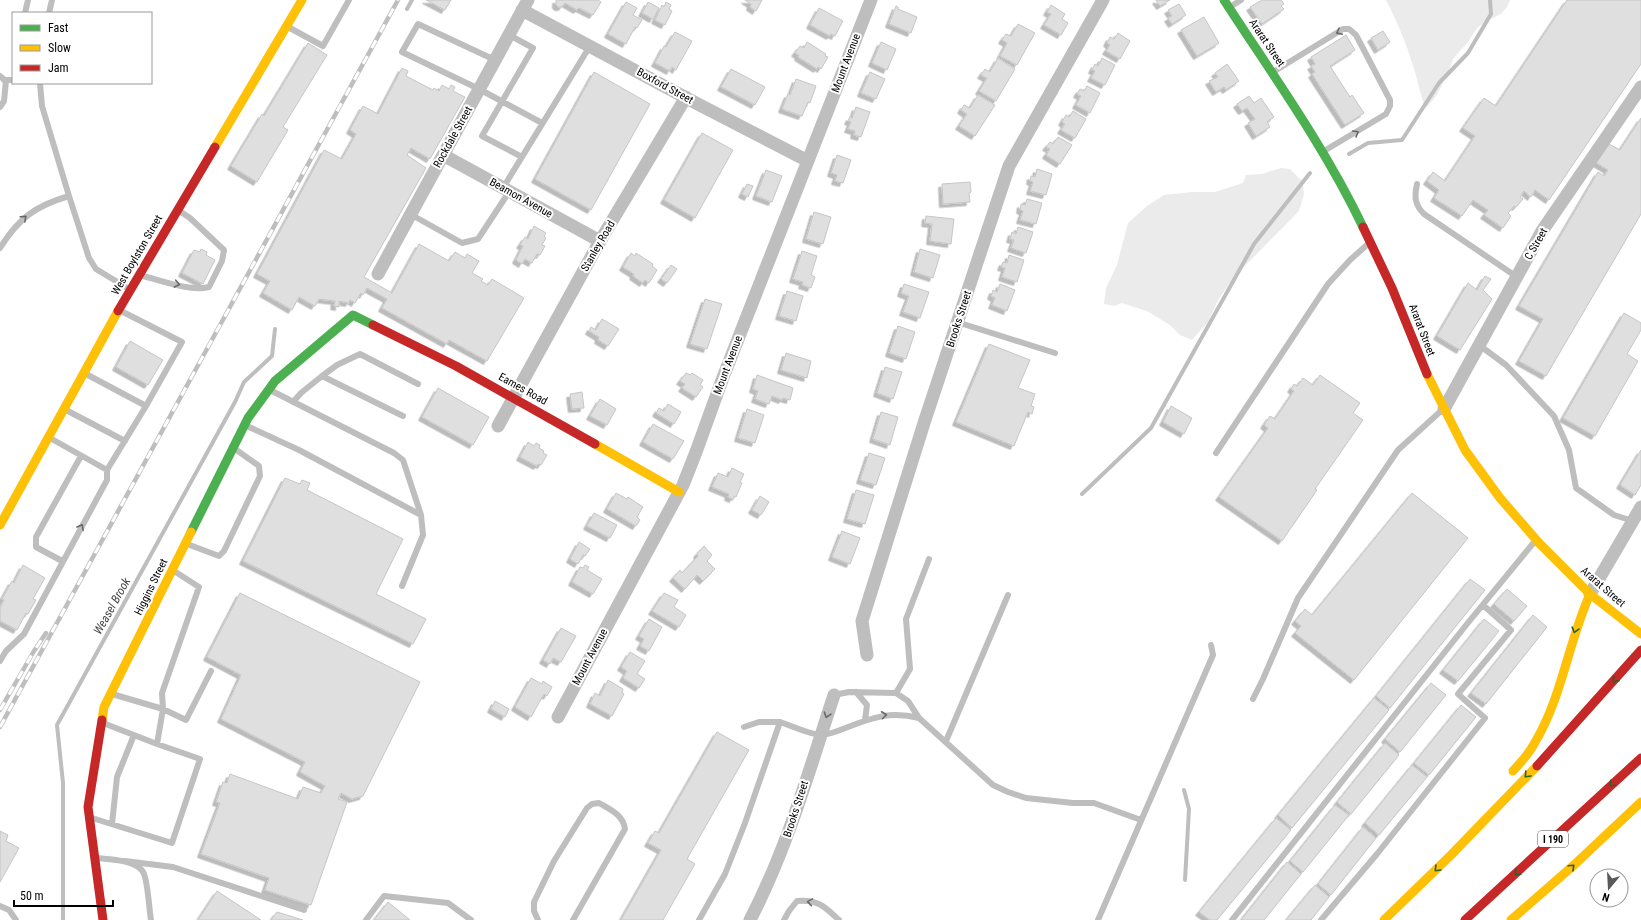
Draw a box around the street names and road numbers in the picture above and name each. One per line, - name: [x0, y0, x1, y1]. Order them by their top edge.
- street label: Ararat Street: [1246, 17, 1288, 69]
- street label: Mount Avenue: [829, 32, 863, 94]
- street label: Boxford Street: [635, 65, 695, 107]
- street label: Rockdale Street: [431, 104, 475, 170]
- street label: Beamon Avenue: [487, 175, 555, 221]
- street label: West Boylston Street: [109, 213, 165, 297]
- street label: Stanley Road: [578, 218, 618, 274]
- street label: C Street: [1522, 226, 1550, 262]
- street label: Brooks Street: [944, 289, 974, 349]
- street label: Ararat Street: [1406, 302, 1438, 358]
- street label: Mount Avenue: [711, 334, 745, 396]
- street label: Eames Road: [496, 370, 550, 408]
- street label: Higgins Street: [132, 557, 170, 617]
- street label: Ararat Street: [1578, 564, 1628, 610]
- street label: Mount Avenue: [570, 627, 610, 687]
- street label: Brooks Street: [781, 779, 811, 839]
- road number: I 190: [1538, 831, 1568, 847]

